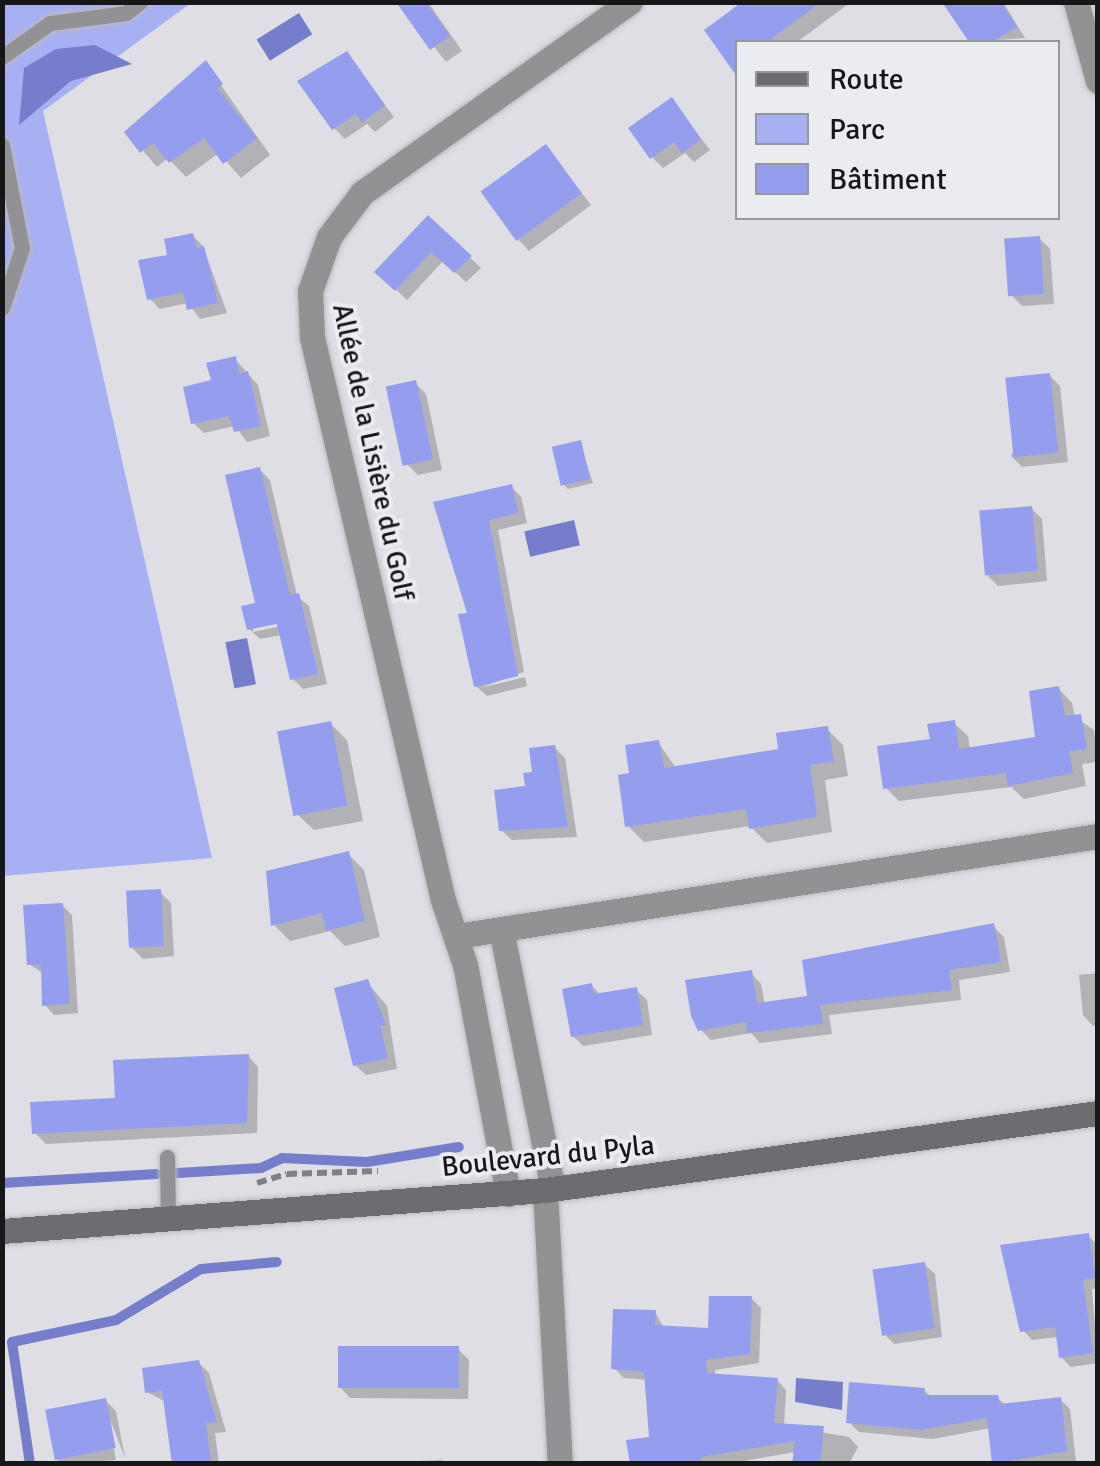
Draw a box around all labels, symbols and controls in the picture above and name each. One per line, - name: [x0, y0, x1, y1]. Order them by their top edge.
- legend: [735, 40, 1060, 220]
- text: Route: [829, 61, 904, 98]
- text: Parc: [829, 111, 885, 148]
- text: Bâtiment: [829, 161, 947, 198]
- street label: Allée de la Lisière du Golf: [325, 301, 421, 603]
- street label: Boulevard du Pyla: [440, 1128, 656, 1184]

